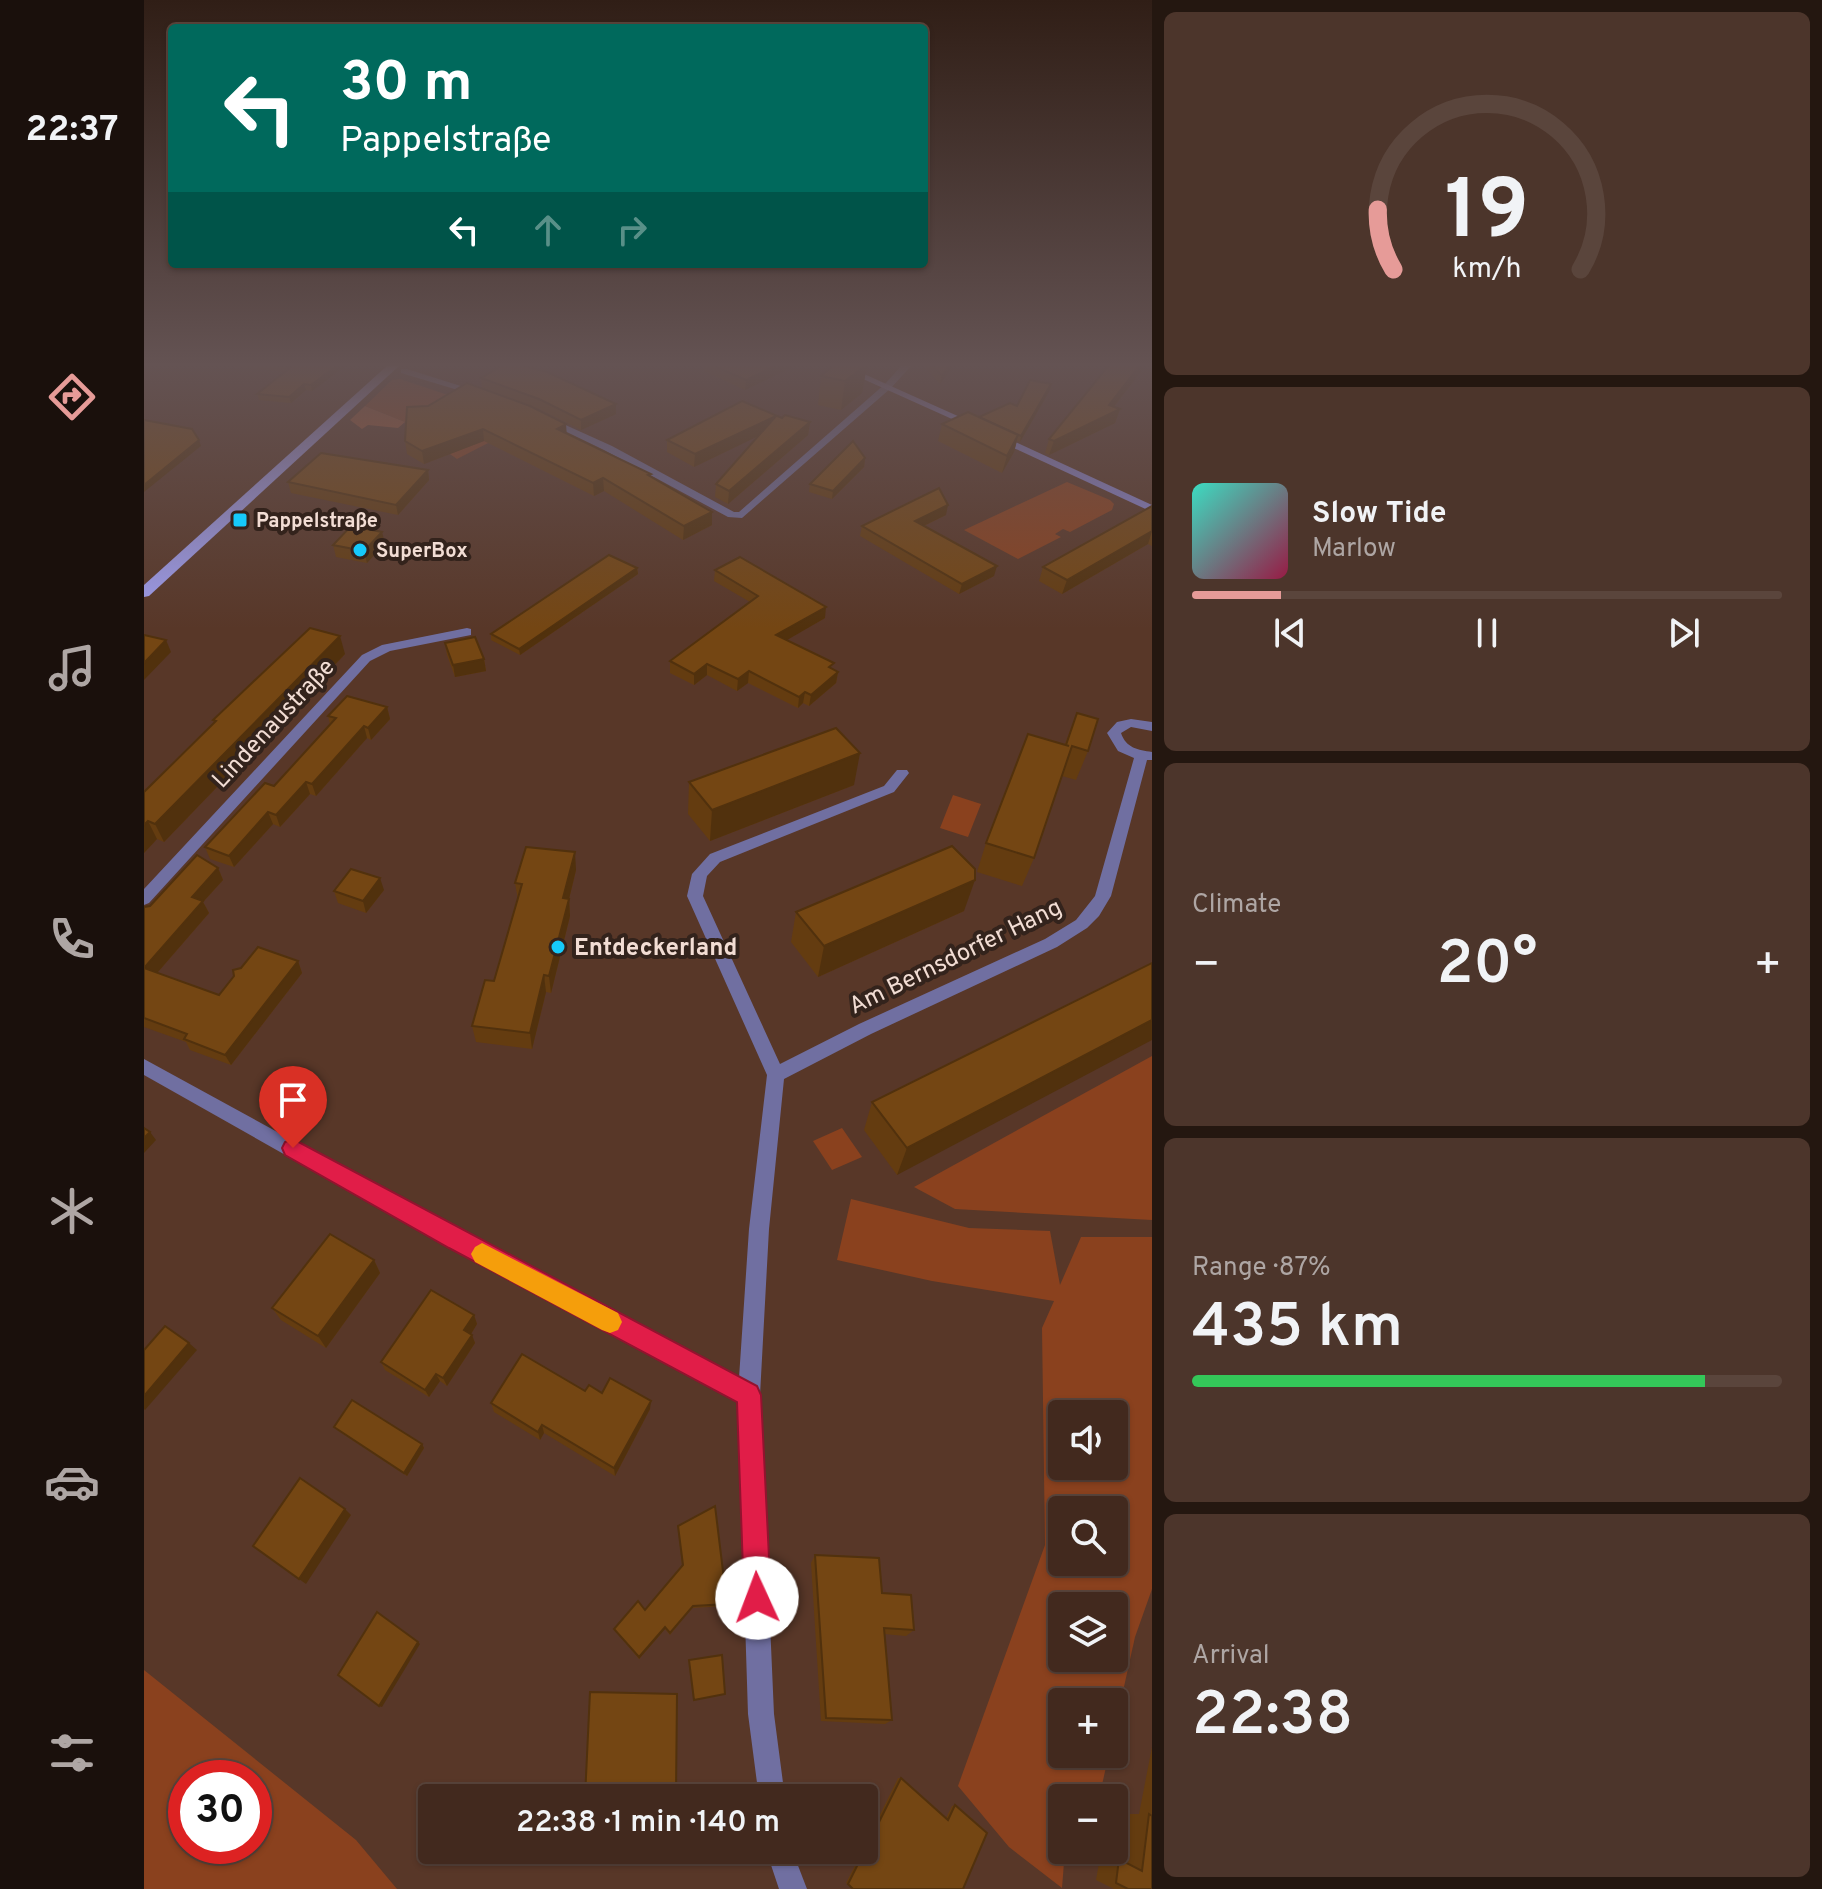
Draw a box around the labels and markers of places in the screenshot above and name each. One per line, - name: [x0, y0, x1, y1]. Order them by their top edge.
- place label: Pappelstraße: [256, 509, 378, 535]
- marker: Pappelstraße: [231, 511, 249, 529]
- place label: SuperBox: [376, 539, 468, 565]
- marker: SuperBox: [351, 541, 369, 559]
- place label: Entdeckerland: [574, 934, 737, 964]
- marker: Entdeckerland: [549, 938, 567, 956]
- pin: [259, 1066, 327, 1148]

